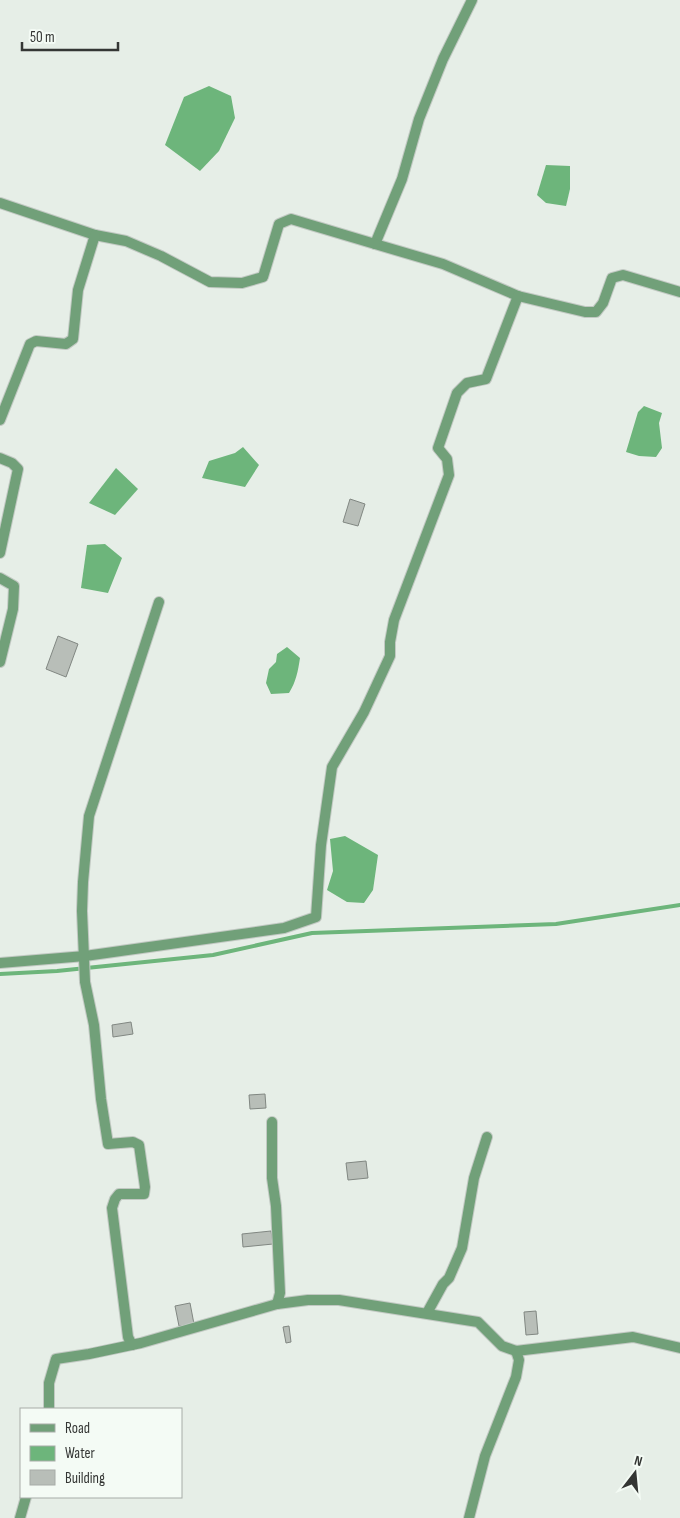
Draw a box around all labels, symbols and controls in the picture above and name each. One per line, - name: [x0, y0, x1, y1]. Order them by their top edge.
- scale bar: [22, 20, 119, 52]
- text: 50 m: [30, 28, 55, 47]
- legend: [20, 1408, 182, 1498]
- text: Road: [65, 1419, 90, 1438]
- text: Water: [65, 1444, 96, 1463]
- north arrow: [610, 1448, 660, 1498]
- text: N: [633, 1452, 644, 1470]
- text: Building: [65, 1469, 105, 1488]

